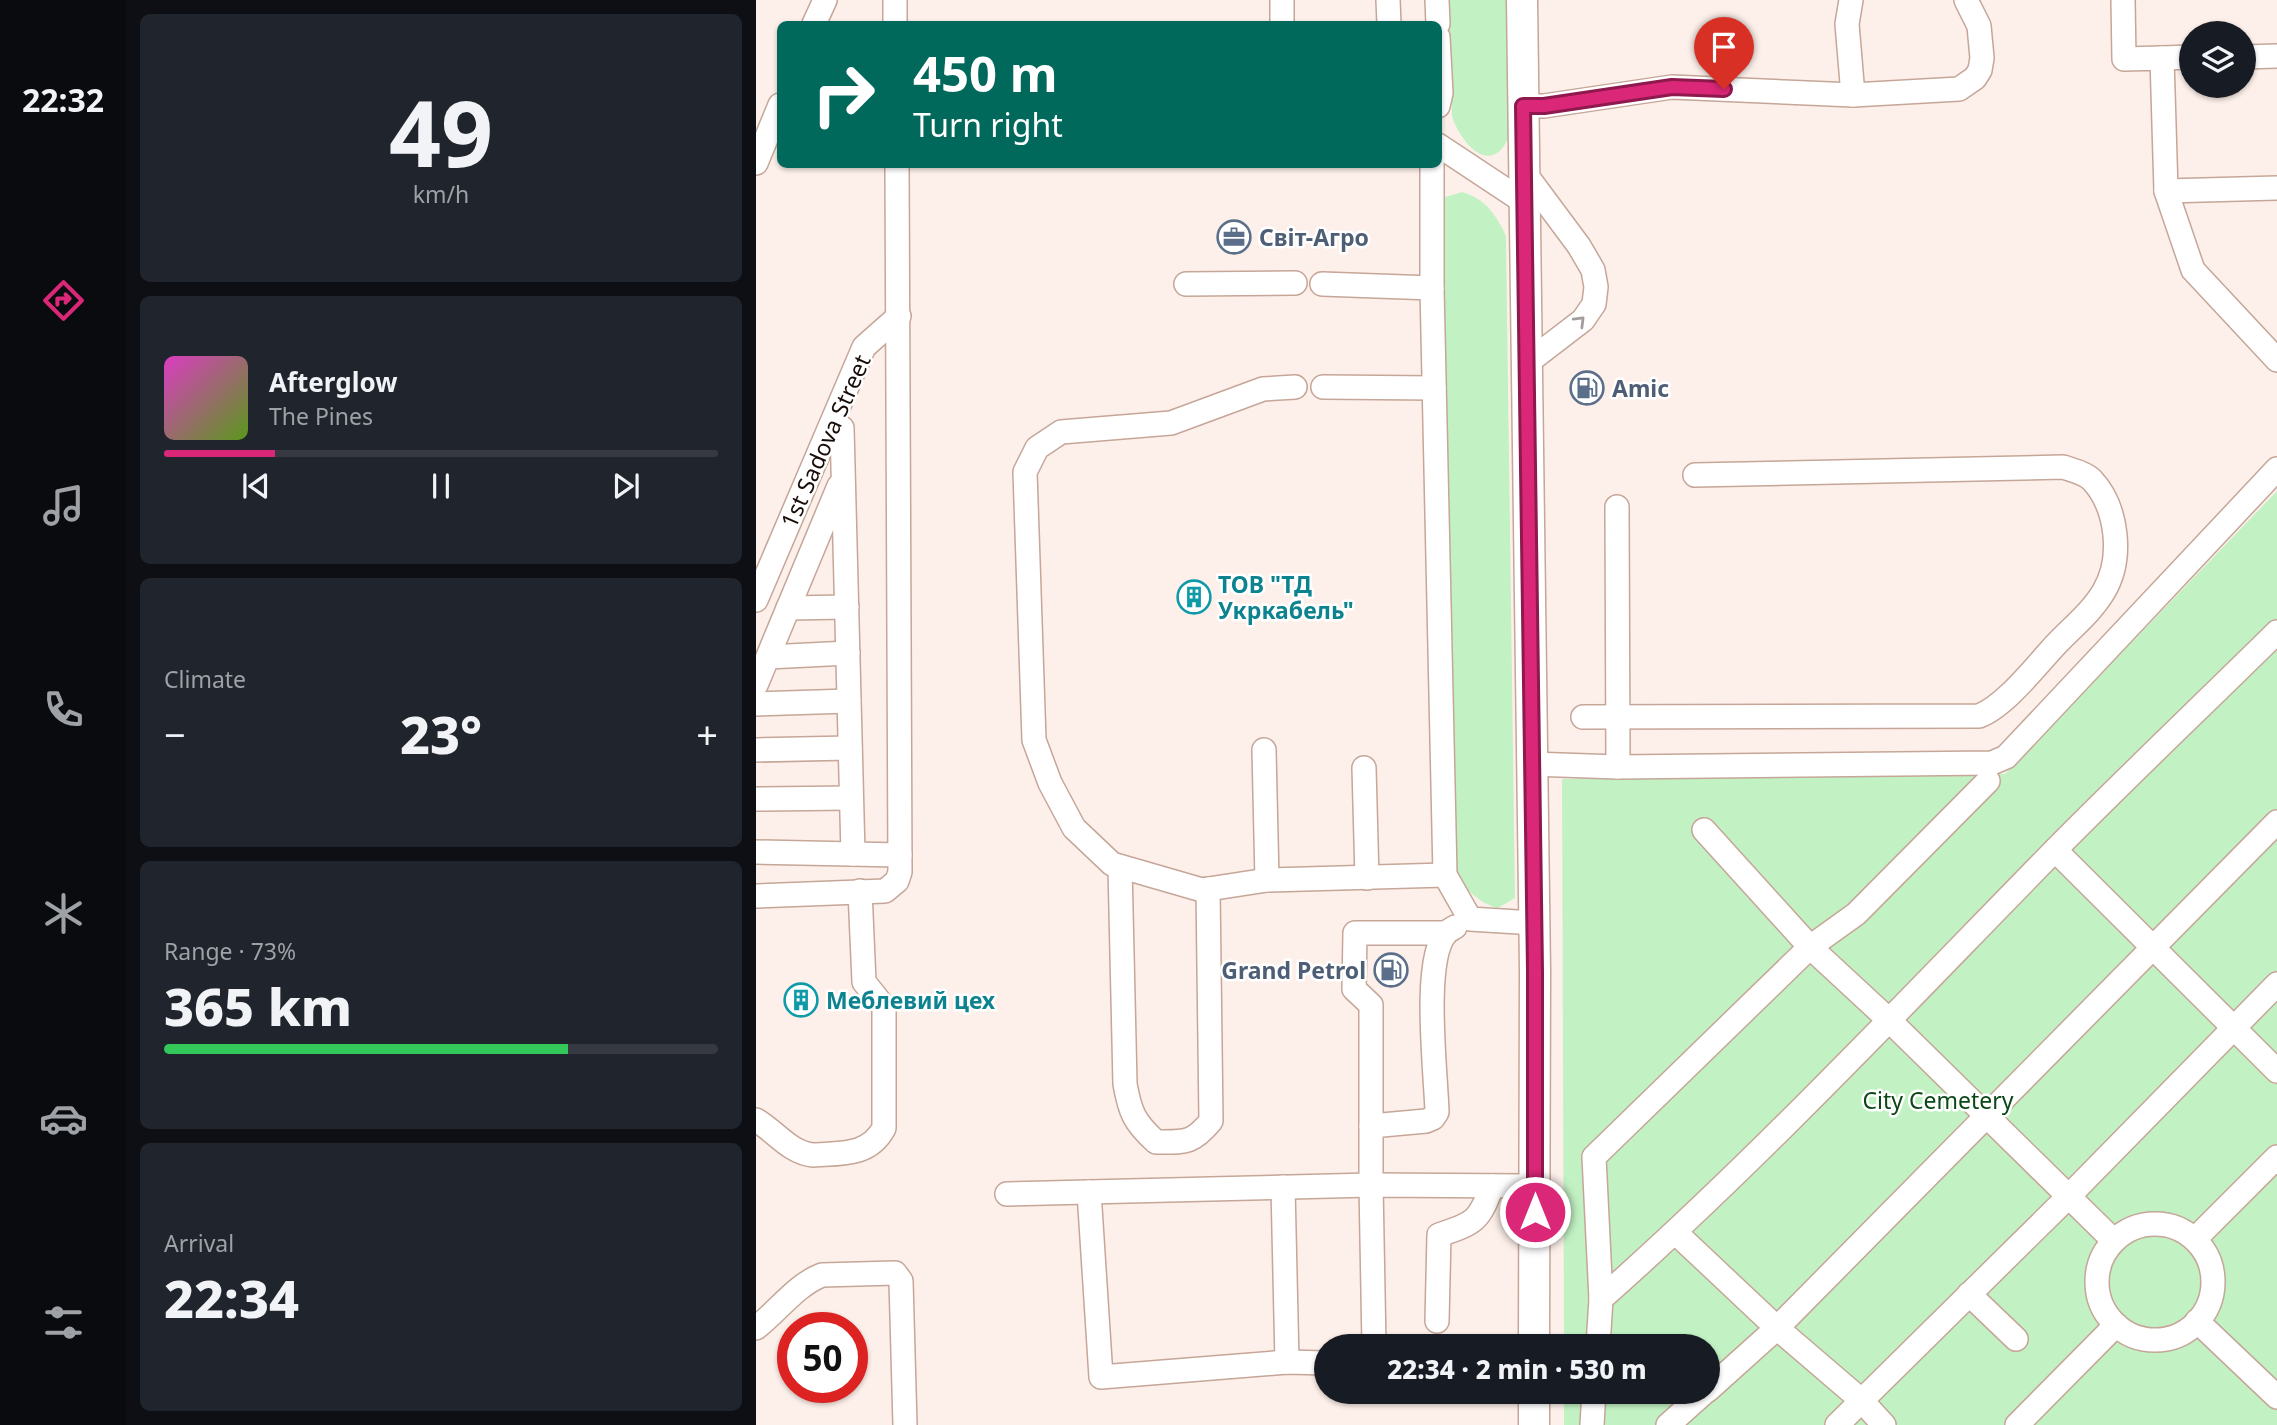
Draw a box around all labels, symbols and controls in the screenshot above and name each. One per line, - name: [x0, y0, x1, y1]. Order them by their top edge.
- pin: [1694, 17, 1754, 89]
- map controls: [2179, 21, 2256, 98]
- button: layers: [2179, 21, 2256, 98]
- icon: arrive: [1705, 28, 1743, 66]
- text: 450 m: [913, 40, 1058, 106]
- icon: right: [798, 49, 889, 140]
- text: 49: [389, 70, 493, 194]
- text: 22:32: [22, 78, 104, 121]
- text: Turn right: [913, 103, 1063, 146]
- text: km/h: [413, 178, 469, 210]
- office icon: Світ-Агро: [1215, 218, 1253, 256]
- place label: Світ-Агро: [1259, 221, 1369, 253]
- icon: directions: [39, 276, 88, 325]
- one-way arrow: [1572, 316, 1585, 329]
- street label: 1st Sadova Street: [772, 349, 878, 533]
- text: Afterglow: [269, 364, 397, 400]
- fuel station icon: Amic: [1568, 369, 1606, 407]
- place label: Amic: [1612, 372, 1669, 404]
- text: The Pines: [269, 400, 373, 432]
- icon: previous: [237, 467, 275, 505]
- icon: pause: [422, 467, 460, 505]
- icon: next: [607, 467, 645, 505]
- icon: music: [39, 481, 88, 530]
- place label: ТОВ "ТД Укркабель": [1218, 568, 1354, 626]
- building icon: ТОВ "ТД Укркабель": [1175, 578, 1213, 616]
- text: Climate: [164, 663, 246, 695]
- icon: phone: [39, 685, 88, 734]
- text: 23°: [400, 698, 482, 769]
- text: −: [164, 708, 186, 760]
- text: +: [696, 708, 718, 760]
- icon: climate: [39, 889, 88, 938]
- text: Range · 73%: [164, 935, 296, 967]
- fuel station icon: Grand Petrol: [1372, 951, 1410, 989]
- place label: Grand Petrol: [1221, 954, 1366, 986]
- text: 365 km: [164, 970, 352, 1041]
- building icon: Меблевий цех: [782, 981, 820, 1019]
- place label: Меблевий цех: [826, 984, 996, 1016]
- park label: City Cemetery: [1863, 1084, 2014, 1116]
- icon: car: [39, 1094, 88, 1143]
- position arrow: [1498, 1175, 1572, 1249]
- text: Arrival: [164, 1227, 234, 1259]
- text: 22:34: [164, 1262, 299, 1333]
- icon: filters: [39, 1298, 88, 1347]
- speed limit sign: 50: [777, 1312, 868, 1403]
- text: 22:34 · 2 min · 530 m: [1387, 1351, 1647, 1387]

